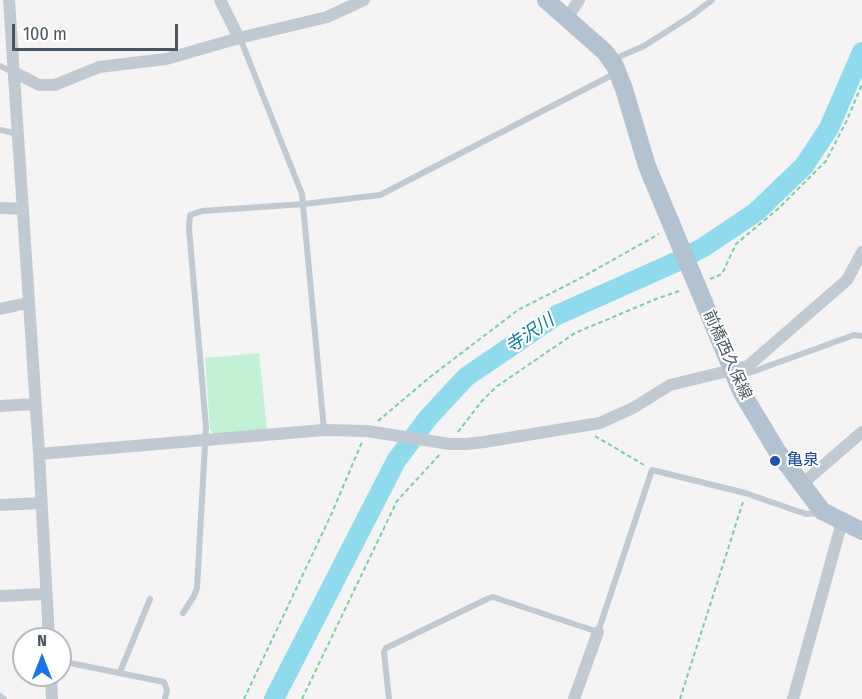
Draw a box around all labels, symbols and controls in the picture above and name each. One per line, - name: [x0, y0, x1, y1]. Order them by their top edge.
- scale bar: [15, 12, 182, 50]
- text: 100 m: [23, 23, 67, 45]
- street label: 前橋西久保線: [699, 307, 755, 403]
- water label: 寺沢川: [502, 310, 558, 358]
- place label: 亀泉: [787, 451, 819, 471]
- marker: 亀泉: [768, 454, 782, 468]
- north arrow: [12, 627, 72, 687]
- text: N: [37, 631, 47, 650]

